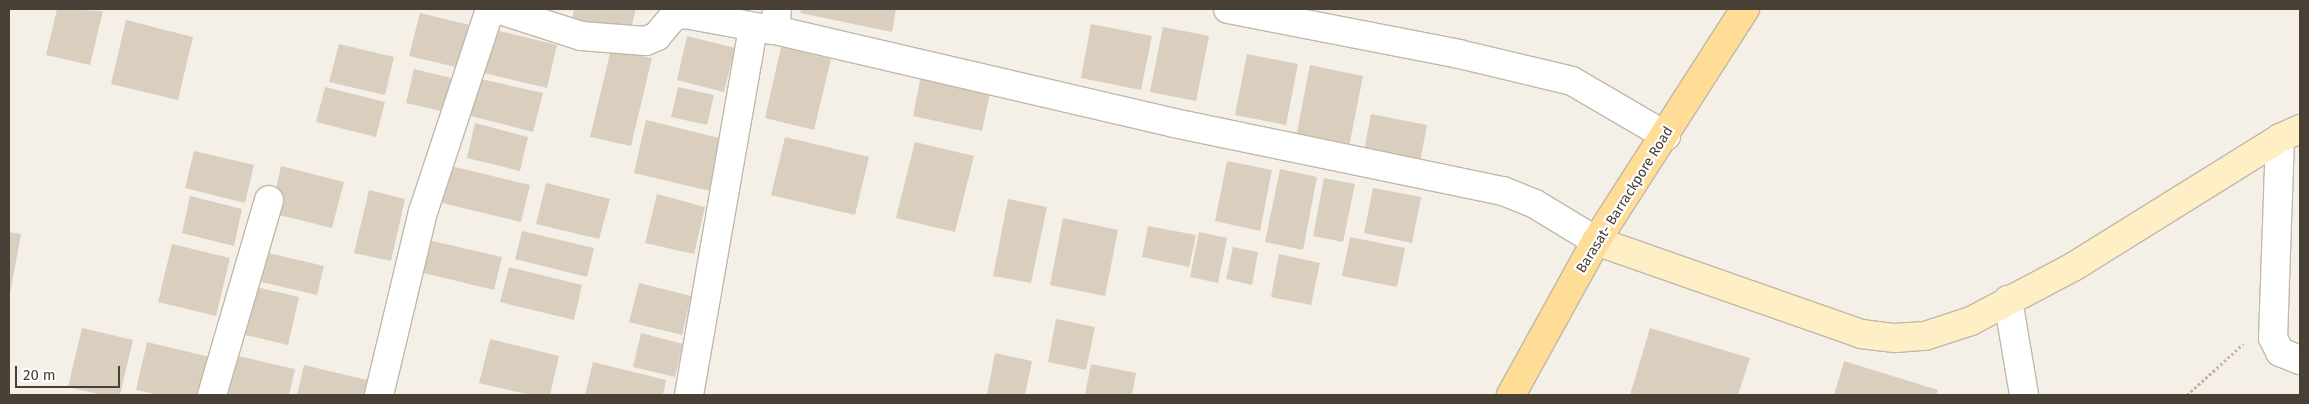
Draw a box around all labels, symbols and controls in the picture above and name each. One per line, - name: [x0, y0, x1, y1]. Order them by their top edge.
- street label: Barasat- Barrackpore Road: [1573, 124, 1677, 276]
- scale bar: [18, 356, 122, 388]
- text: 20 m: [23, 366, 56, 384]

